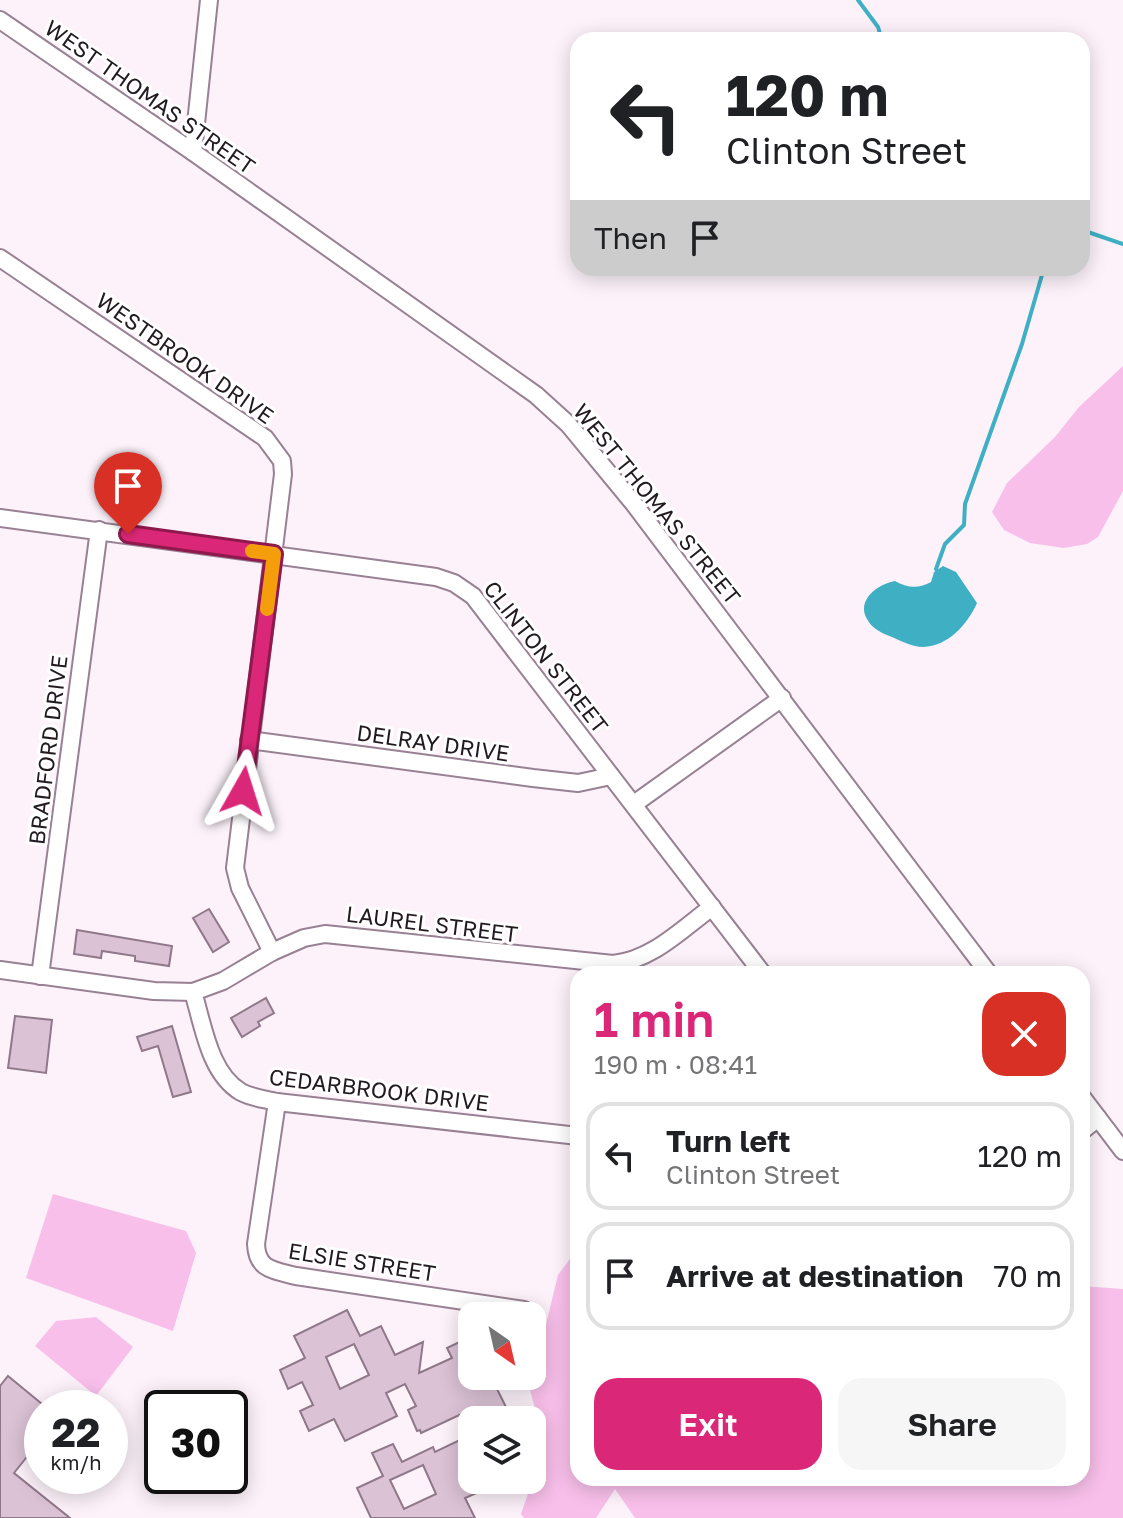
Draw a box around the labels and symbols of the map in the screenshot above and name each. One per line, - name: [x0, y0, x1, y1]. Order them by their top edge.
- street label: WEST THOMAS STREET: [40, 14, 261, 180]
- street label: WESTBROOK DRIVE: [91, 286, 279, 429]
- street label: WEST THOMAS STREET: [568, 398, 747, 610]
- pin: [94, 452, 162, 534]
- street label: CLINTON STREET: [478, 575, 615, 739]
- street label: BRADFORD DRIVE: [23, 654, 73, 846]
- street label: DELRAY DRIVE: [355, 718, 511, 767]
- position arrow: [201, 749, 285, 833]
- street label: LAUREL STREET: [345, 900, 520, 947]
- street label: CEDARBROOK DRIVE: [268, 1063, 491, 1116]
- street label: ELSIE STREET: [287, 1237, 438, 1287]
- north arrow: [458, 1302, 546, 1390]
- speed limit sign: 30: [144, 1390, 248, 1494]

